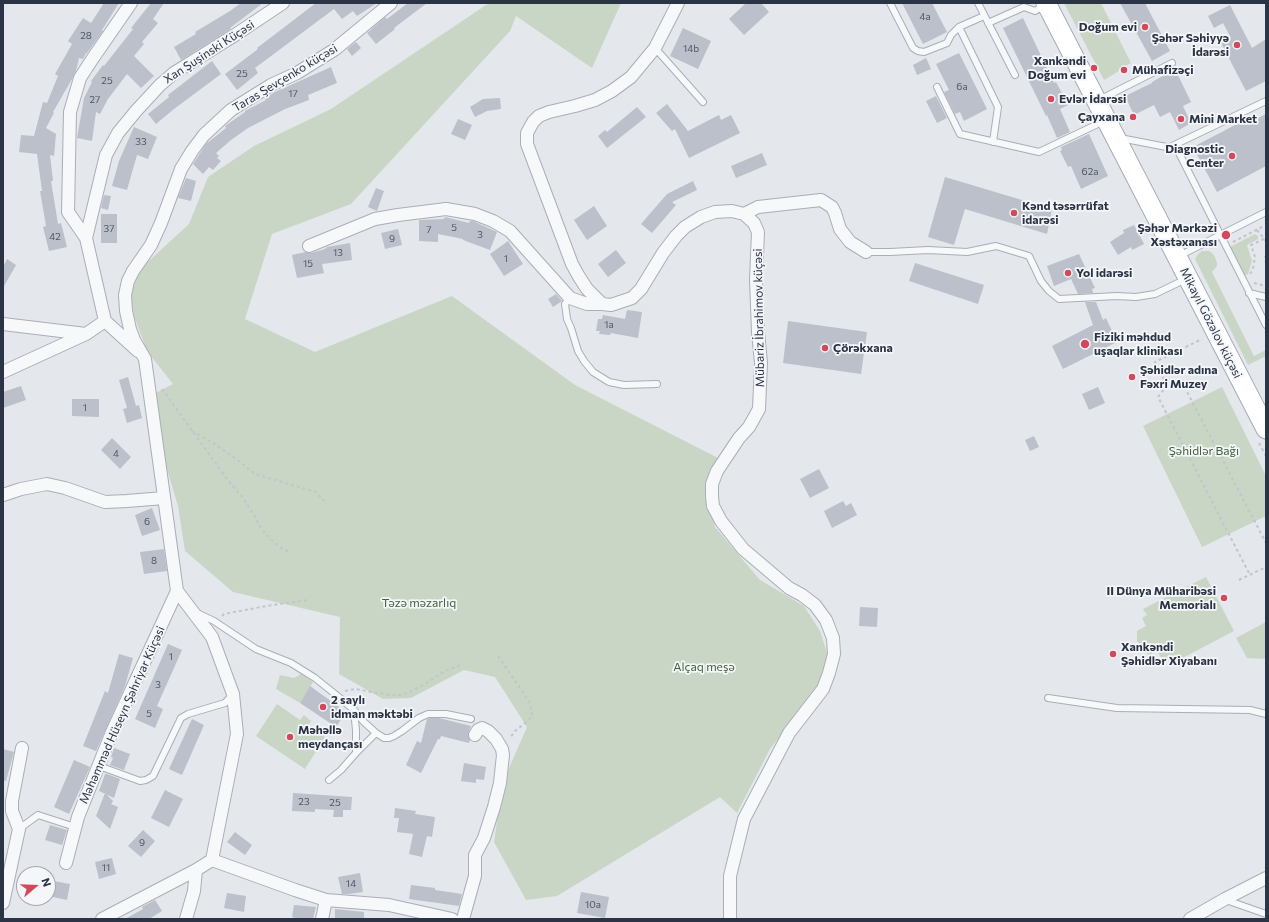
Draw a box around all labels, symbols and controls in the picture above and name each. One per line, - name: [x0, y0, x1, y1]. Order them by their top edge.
- house number: 4a: [919, 11, 931, 23]
- street label: Xan Şuşinski Küçəsi: [161, 17, 257, 87]
- place label: Doğum evi: [1079, 20, 1137, 34]
- marker: Doğum evi: [1140, 22, 1150, 32]
- house number: 28: [80, 30, 92, 42]
- place label: Şəhər Səhiyyə İdarəsi: [1152, 31, 1229, 59]
- marker: Şəhər Səhiyyə İdarəsi: [1232, 40, 1242, 50]
- street label: Taras Şevçenko küçəsi: [230, 41, 340, 115]
- house number: 14b: [683, 43, 699, 55]
- place label: Xankəndi Doğum evi: [1028, 54, 1086, 82]
- marker: Xankəndi Doğum evi: [1089, 63, 1099, 73]
- place label: Mühafizəçi: [1132, 63, 1194, 77]
- marker: Mühafizəçi: [1119, 65, 1129, 75]
- house number: 25: [236, 68, 248, 80]
- house number: 25: [101, 75, 113, 87]
- house number: 6a: [956, 81, 968, 93]
- house number: 17: [288, 88, 298, 100]
- place label: Evlər İdarəsi: [1059, 92, 1126, 106]
- house number: 27: [90, 94, 100, 106]
- marker: Evlər İdarəsi: [1046, 94, 1056, 104]
- place label: Çayxana: [1078, 110, 1125, 124]
- marker: Çayxana: [1128, 112, 1138, 122]
- place label: Mini Market: [1189, 112, 1257, 126]
- marker: Mini Market: [1176, 114, 1186, 124]
- house number: 33: [135, 136, 147, 148]
- place label: Diagnostic Center: [1165, 142, 1224, 170]
- marker: Diagnostic Center: [1227, 151, 1237, 161]
- house number: 62a: [1082, 166, 1098, 178]
- place label: Kənd təsərrüfat idarəsi: [1022, 199, 1109, 227]
- marker: Kənd təsərrüfat idarəsi: [1009, 208, 1019, 218]
- place label: Şəhər Mərkəzi Xəstəxanası: [1138, 221, 1217, 249]
- house number: 5: [451, 222, 457, 234]
- house number: 37: [104, 223, 114, 235]
- house number: 7: [426, 224, 432, 236]
- house number: 3: [477, 229, 483, 241]
- marker: Şəhər Mərkəzi Xəstəxanası: [1220, 229, 1232, 241]
- house number: 42: [49, 231, 61, 243]
- house number: 9: [389, 233, 395, 245]
- house number: 13: [333, 247, 343, 259]
- street label: Mübariz İbrahimov küçəsi: [751, 248, 767, 388]
- house number: 1: [504, 253, 508, 265]
- house number: 15: [303, 258, 313, 270]
- street label: Mikayıl Gözəlov küçəsi: [1177, 265, 1245, 381]
- place label: Yol idarəsi: [1076, 266, 1132, 280]
- marker: Yol idarəsi: [1063, 268, 1073, 278]
- house number: 1а: [604, 319, 614, 331]
- place label: Fiziki məhdud uşaqlar klinikası: [1094, 330, 1183, 358]
- marker: Fiziki məhdud uşaqlar klinikası: [1079, 338, 1091, 350]
- place label: Çörəkxana: [833, 341, 893, 355]
- marker: Çörəkxana: [820, 343, 830, 353]
- place label: Şəhidlər adına Fəxri Muzey: [1140, 363, 1218, 391]
- marker: Şəhidlər adına Fəxri Muzey: [1127, 372, 1137, 382]
- house number: 1: [83, 402, 87, 414]
- park label: Şəhidlər Bağı: [1169, 444, 1239, 458]
- house number: 4: [113, 448, 119, 460]
- house number: 6: [144, 516, 150, 528]
- house number: 8: [151, 555, 157, 567]
- place label: II Dünya Müharibəsi Memorialı: [1107, 584, 1216, 612]
- marker: II Dünya Müharibəsi Memorialı: [1219, 593, 1229, 603]
- park label: Təzə məzarlıq: [382, 596, 456, 610]
- street label: Məhəmməd Hüseyn Şəhriyar Küçəsi: [76, 624, 168, 806]
- place label: Xankəndi Şəhidlər Xiyabanı: [1121, 640, 1217, 668]
- marker: Xankəndi Şəhidlər Xiyabanı: [1108, 649, 1118, 659]
- house number: 1: [169, 651, 173, 663]
- park label: Alçaq meşə: [673, 660, 735, 674]
- house number: 3: [155, 679, 161, 691]
- place label: 2 saylı idman məktəbi: [331, 693, 413, 721]
- marker: 2 saylı idman məktəbi: [318, 702, 328, 712]
- house number: 5: [146, 708, 152, 720]
- place label: Məhəllə meydançası: [298, 723, 362, 751]
- marker: Məhəllə meydançası: [285, 732, 295, 742]
- house number: 23: [298, 796, 310, 808]
- house number: 25: [329, 797, 341, 809]
- house number: 9: [139, 837, 145, 849]
- house number: 11: [102, 862, 110, 874]
- north arrow: [16, 866, 56, 906]
- text: N: [39, 876, 54, 888]
- house number: 14: [346, 878, 356, 890]
- house number: 10а: [585, 899, 601, 911]

